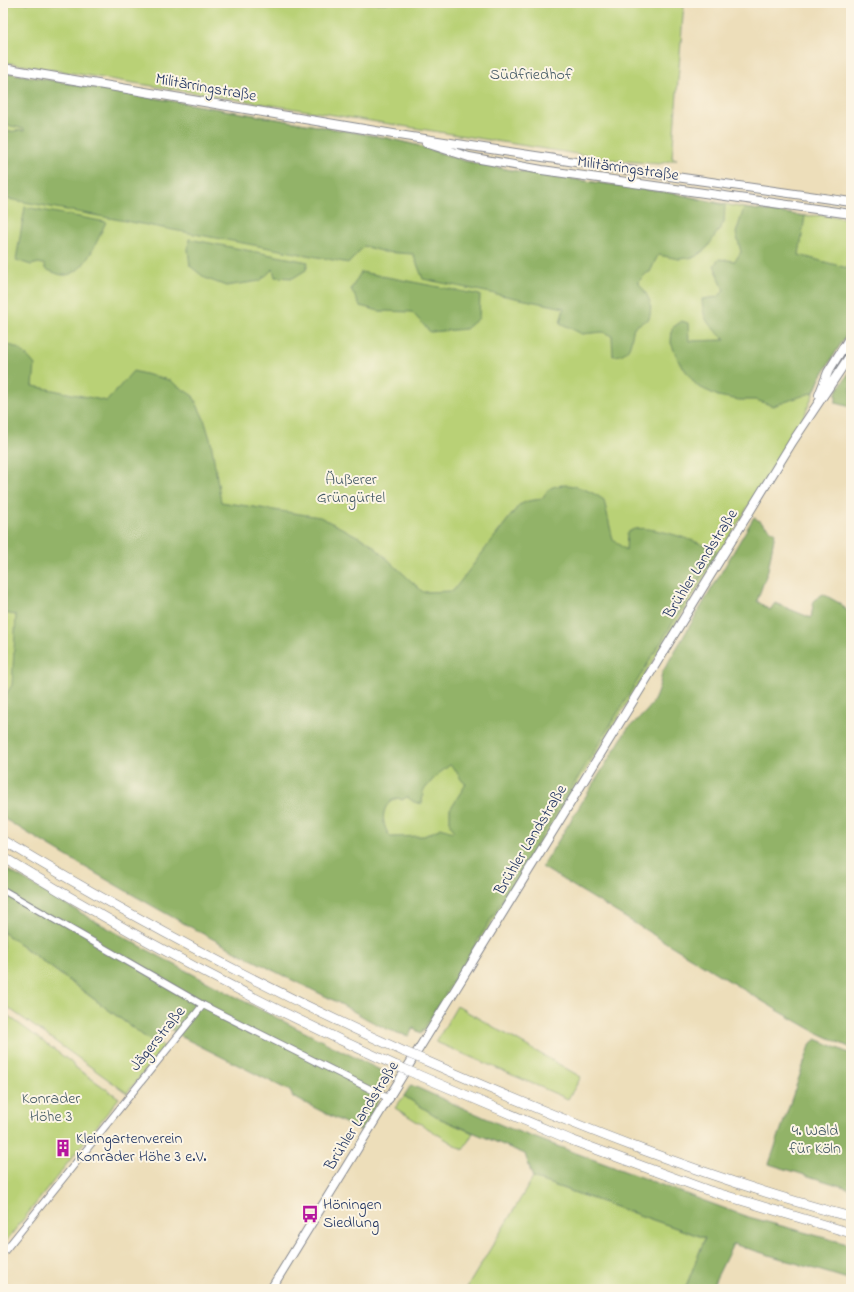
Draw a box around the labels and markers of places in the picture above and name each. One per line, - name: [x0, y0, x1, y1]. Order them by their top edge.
- place label: Kleingartenverein Konrader Höhe 3 e.V.: [76, 1127, 206, 1169]
- building icon: Kleingartenverein Konrader Höhe 3 e.V.: [53, 1138, 73, 1158]
- place label: Höningen Siedlung: [323, 1193, 382, 1235]
- bus stop icon: Höningen Siedlung: [300, 1204, 320, 1224]

